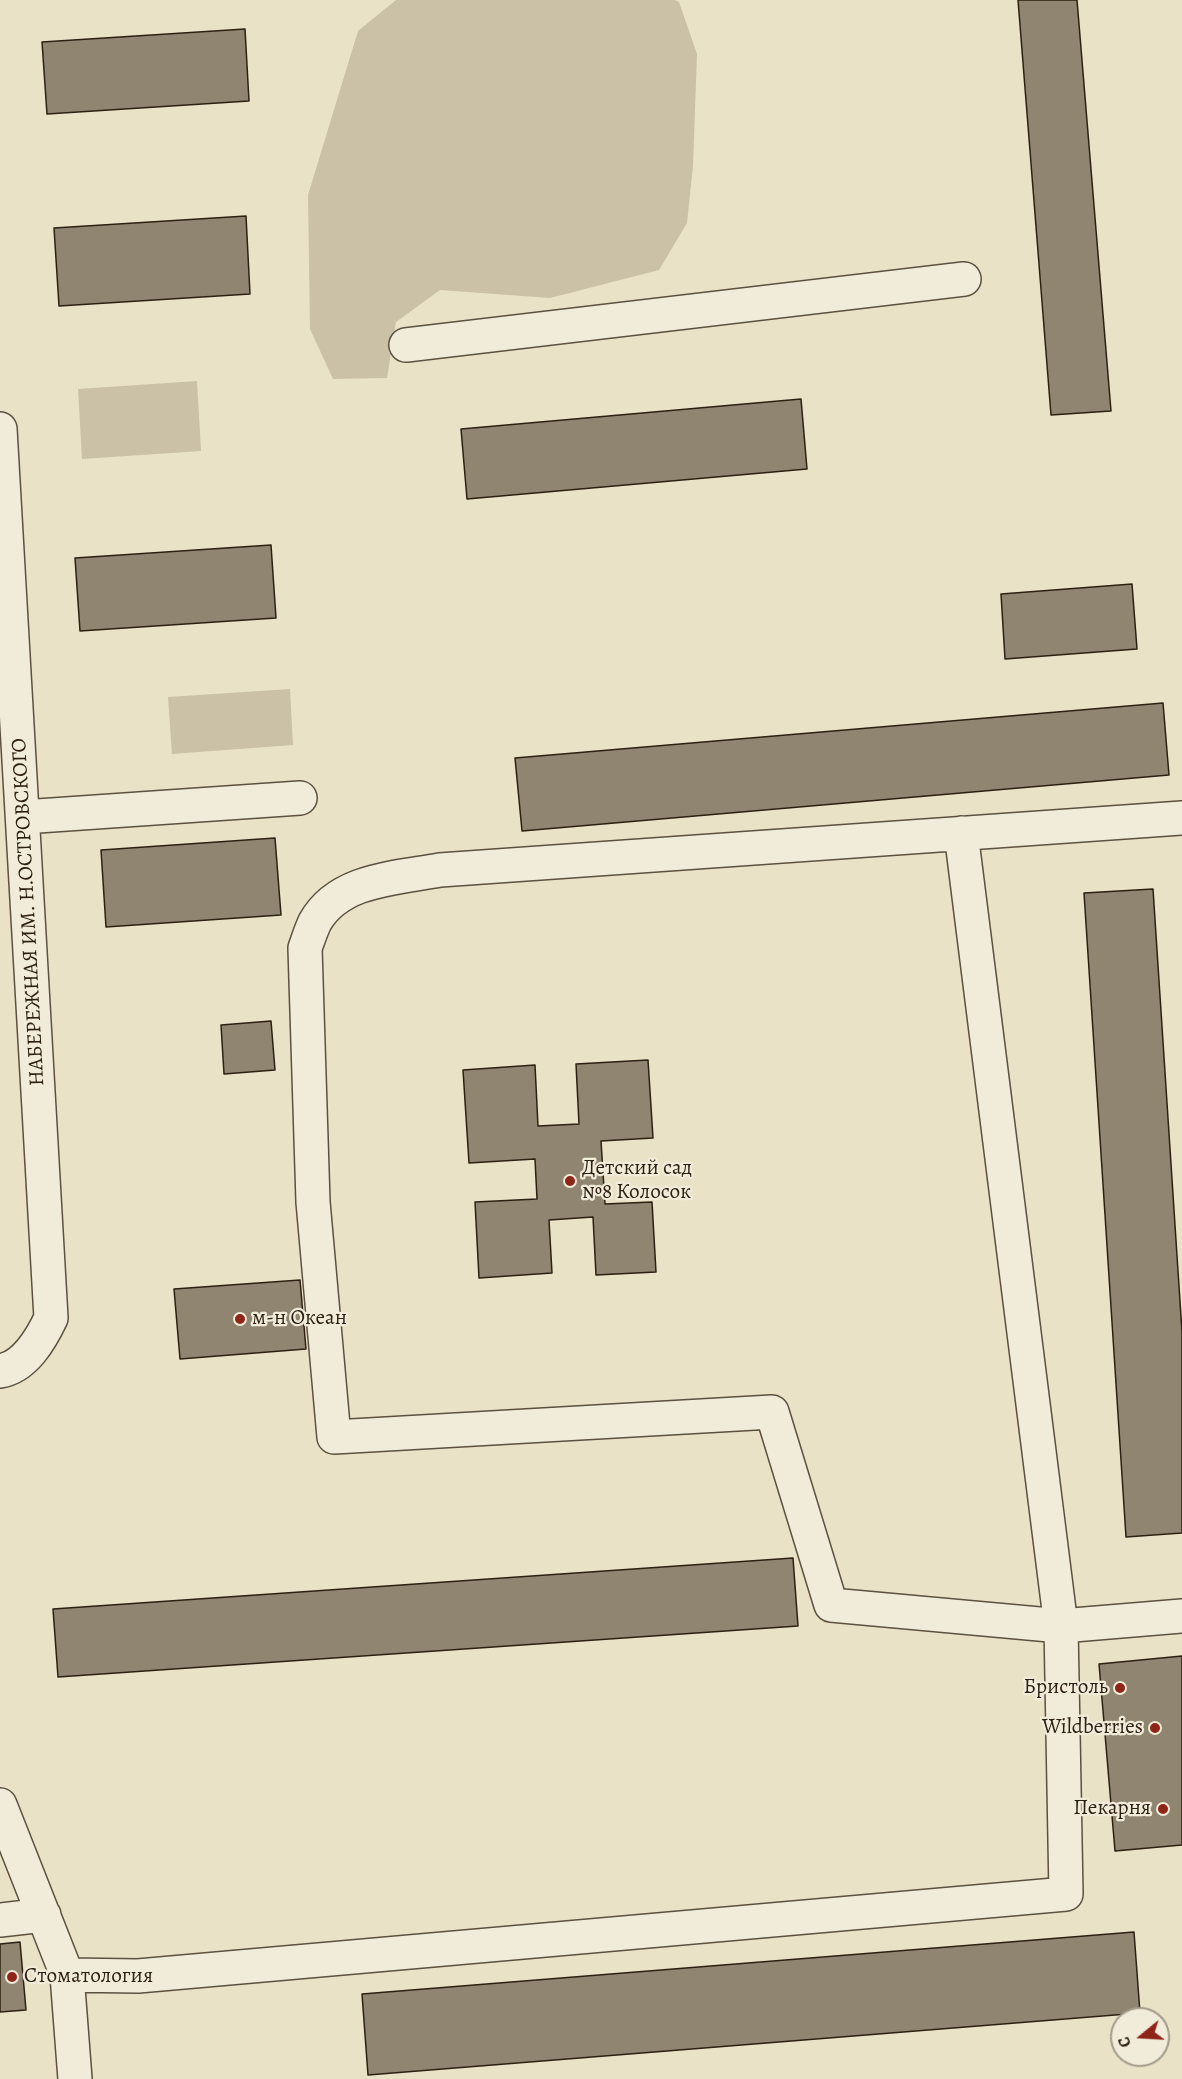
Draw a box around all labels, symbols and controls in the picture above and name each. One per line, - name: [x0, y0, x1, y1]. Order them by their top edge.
- street label: НАБЕРЕЖНАЯ ИМ. Н.ОСТРОВСКОГО: [7, 737, 51, 1087]
- place label: Детский сад №8 Колосок: [582, 1156, 692, 1206]
- marker: Детский сад №8 Колосок: [563, 1174, 577, 1188]
- place label: м-н Океан: [252, 1306, 347, 1332]
- marker: м-н Океан: [233, 1312, 247, 1326]
- place label: Бристоль: [1023, 1675, 1108, 1701]
- marker: Бристоль: [1113, 1681, 1127, 1695]
- place label: Wildberries: [1042, 1715, 1143, 1741]
- marker: Wildberries: [1148, 1721, 1162, 1735]
- place label: Пекарня: [1073, 1796, 1151, 1822]
- marker: Пекарня: [1156, 1802, 1170, 1816]
- place label: Стоматология: [24, 1964, 153, 1990]
- marker: Стоматология: [5, 1970, 19, 1984]
- north arrow: [1110, 2007, 1170, 2067]
- text: С: [1113, 2034, 1137, 2050]

